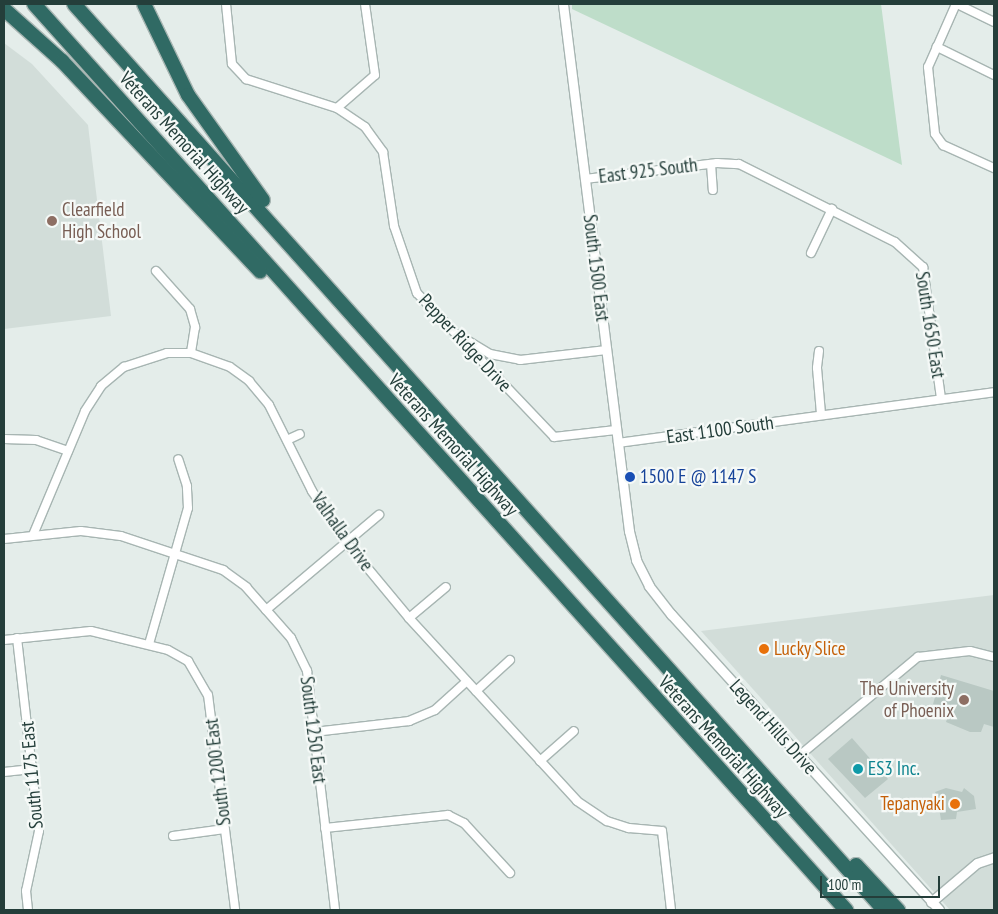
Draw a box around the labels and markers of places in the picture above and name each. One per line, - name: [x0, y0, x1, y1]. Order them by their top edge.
- place label: Clearfield High School: [62, 199, 141, 243]
- marker: Clearfield High School: [46, 215, 58, 227]
- place label: 1500 E @ 1147 S: [640, 466, 757, 488]
- marker: 1500 E @ 1147 S: [624, 471, 636, 483]
- place label: Lucky Slice: [774, 638, 846, 660]
- marker: Lucky Slice: [758, 643, 770, 655]
- place label: The University of Phoenix: [860, 678, 954, 722]
- marker: The University of Phoenix: [958, 694, 970, 706]
- place label: ES3 Inc.: [868, 758, 920, 780]
- marker: ES3 Inc.: [852, 763, 864, 775]
- place label: Tepanyaki: [880, 793, 945, 815]
- marker: Tepanyaki: [949, 798, 961, 810]

